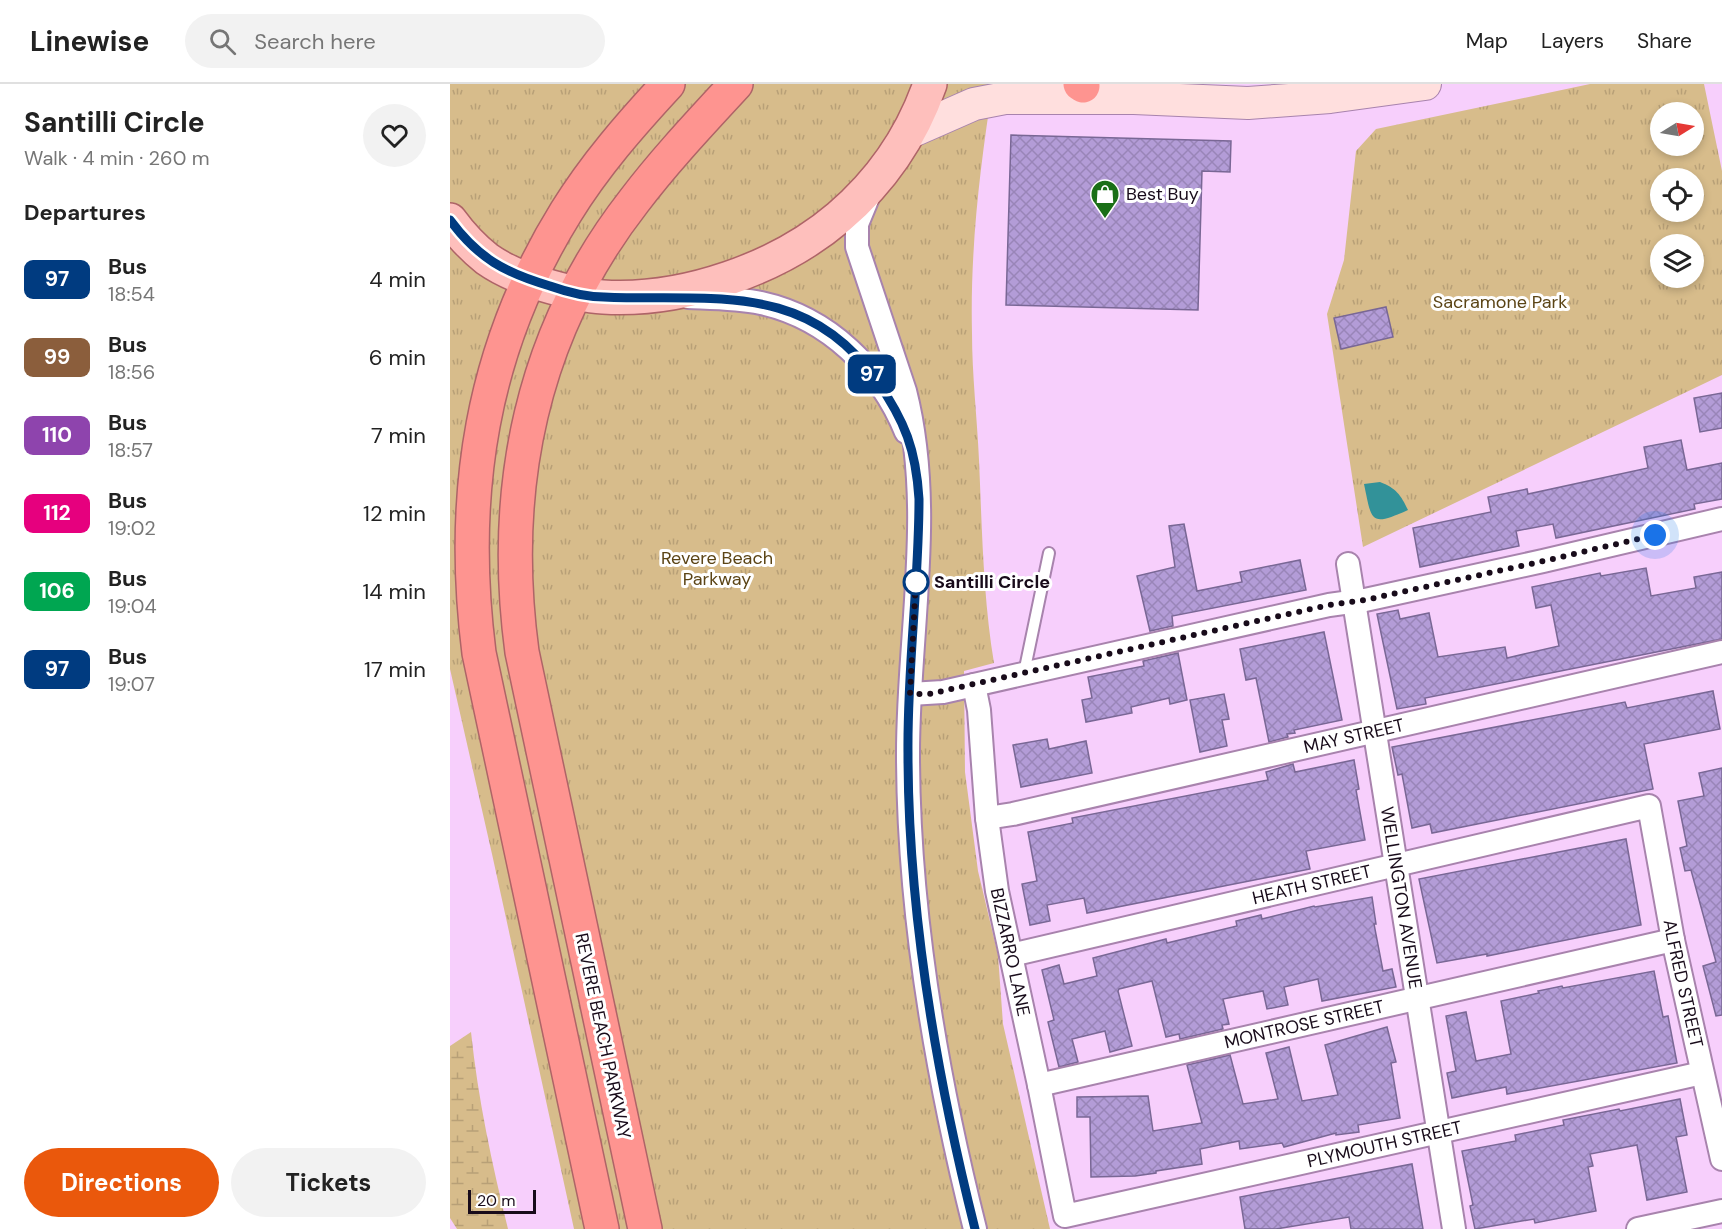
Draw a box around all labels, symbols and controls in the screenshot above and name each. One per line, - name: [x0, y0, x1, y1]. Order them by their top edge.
- search box: [185, 14, 605, 68]
- text: Linewise: [30, 23, 149, 60]
- icon: search: [206, 25, 239, 58]
- text: Search here: [254, 27, 376, 56]
- text: Map: [1466, 27, 1508, 55]
- text: Layers: [1541, 27, 1604, 55]
- text: Share: [1637, 27, 1692, 55]
- north arrow: [1650, 102, 1704, 156]
- map controls: [1650, 102, 1704, 288]
- text: Santilli Circle: [24, 104, 205, 141]
- button: heart: [363, 104, 426, 167]
- text: Walk · 4 min · 260 m: [24, 145, 209, 171]
- button: locate: [1650, 168, 1704, 222]
- shop icon: Best Buy: [1089, 178, 1121, 220]
- place label: Best Buy: [1126, 182, 1199, 206]
- text: Departures: [24, 198, 146, 227]
- button: layers: [1650, 234, 1704, 288]
- text: Bus: [108, 252, 147, 281]
- text: 97: [45, 265, 69, 293]
- text: 4 min: [369, 265, 426, 294]
- text: 18:54: [108, 281, 155, 307]
- park label: Sacramone Park: [1433, 290, 1567, 314]
- text: Bus: [108, 330, 147, 359]
- text: 99: [44, 343, 70, 371]
- text: 6 min: [369, 343, 426, 372]
- line badge: 97: [845, 354, 899, 394]
- text: 18:56: [108, 359, 155, 385]
- text: 97: [860, 360, 884, 388]
- text: Bus: [108, 408, 147, 437]
- text: 110: [42, 421, 72, 449]
- text: 7 min: [371, 421, 426, 450]
- text: 18:57: [108, 437, 153, 463]
- text: Bus: [108, 486, 147, 515]
- text: 112: [43, 499, 71, 527]
- text: 12 min: [363, 499, 426, 528]
- text: 19:02: [108, 515, 156, 541]
- your location: [1640, 520, 1670, 550]
- park label: Revere Beach Parkway: [661, 546, 773, 591]
- text: Bus: [108, 564, 147, 593]
- marker: Santilli Circle: [903, 569, 929, 595]
- place label: Santilli Circle: [934, 570, 1050, 594]
- text: 106: [39, 577, 75, 605]
- text: 14 min: [362, 577, 426, 606]
- text: 19:04: [108, 593, 157, 619]
- text: Bus: [108, 642, 147, 671]
- text: 97: [45, 655, 69, 683]
- text: 17 min: [364, 655, 426, 684]
- text: 19:07: [108, 671, 155, 697]
- street label: MAY STREET: [1301, 713, 1407, 759]
- street label: WELLINGTON AVENUE: [1375, 805, 1428, 991]
- street label: HEATH STREET: [1250, 859, 1374, 910]
- street label: BIZZARRO LANE: [985, 886, 1036, 1019]
- street label: ALFRED STREET: [1658, 918, 1709, 1050]
- street label: REVERE BEACH PARKWAY: [569, 931, 637, 1142]
- street label: MONTROSE STREET: [1222, 994, 1386, 1054]
- street label: PLYMOUTH STREET: [1305, 1115, 1464, 1173]
- button: Directions: [24, 1148, 219, 1217]
- button: Tickets: [231, 1148, 426, 1217]
- scale bar: [468, 1187, 536, 1214]
- text: 20 m: [477, 1190, 516, 1211]

